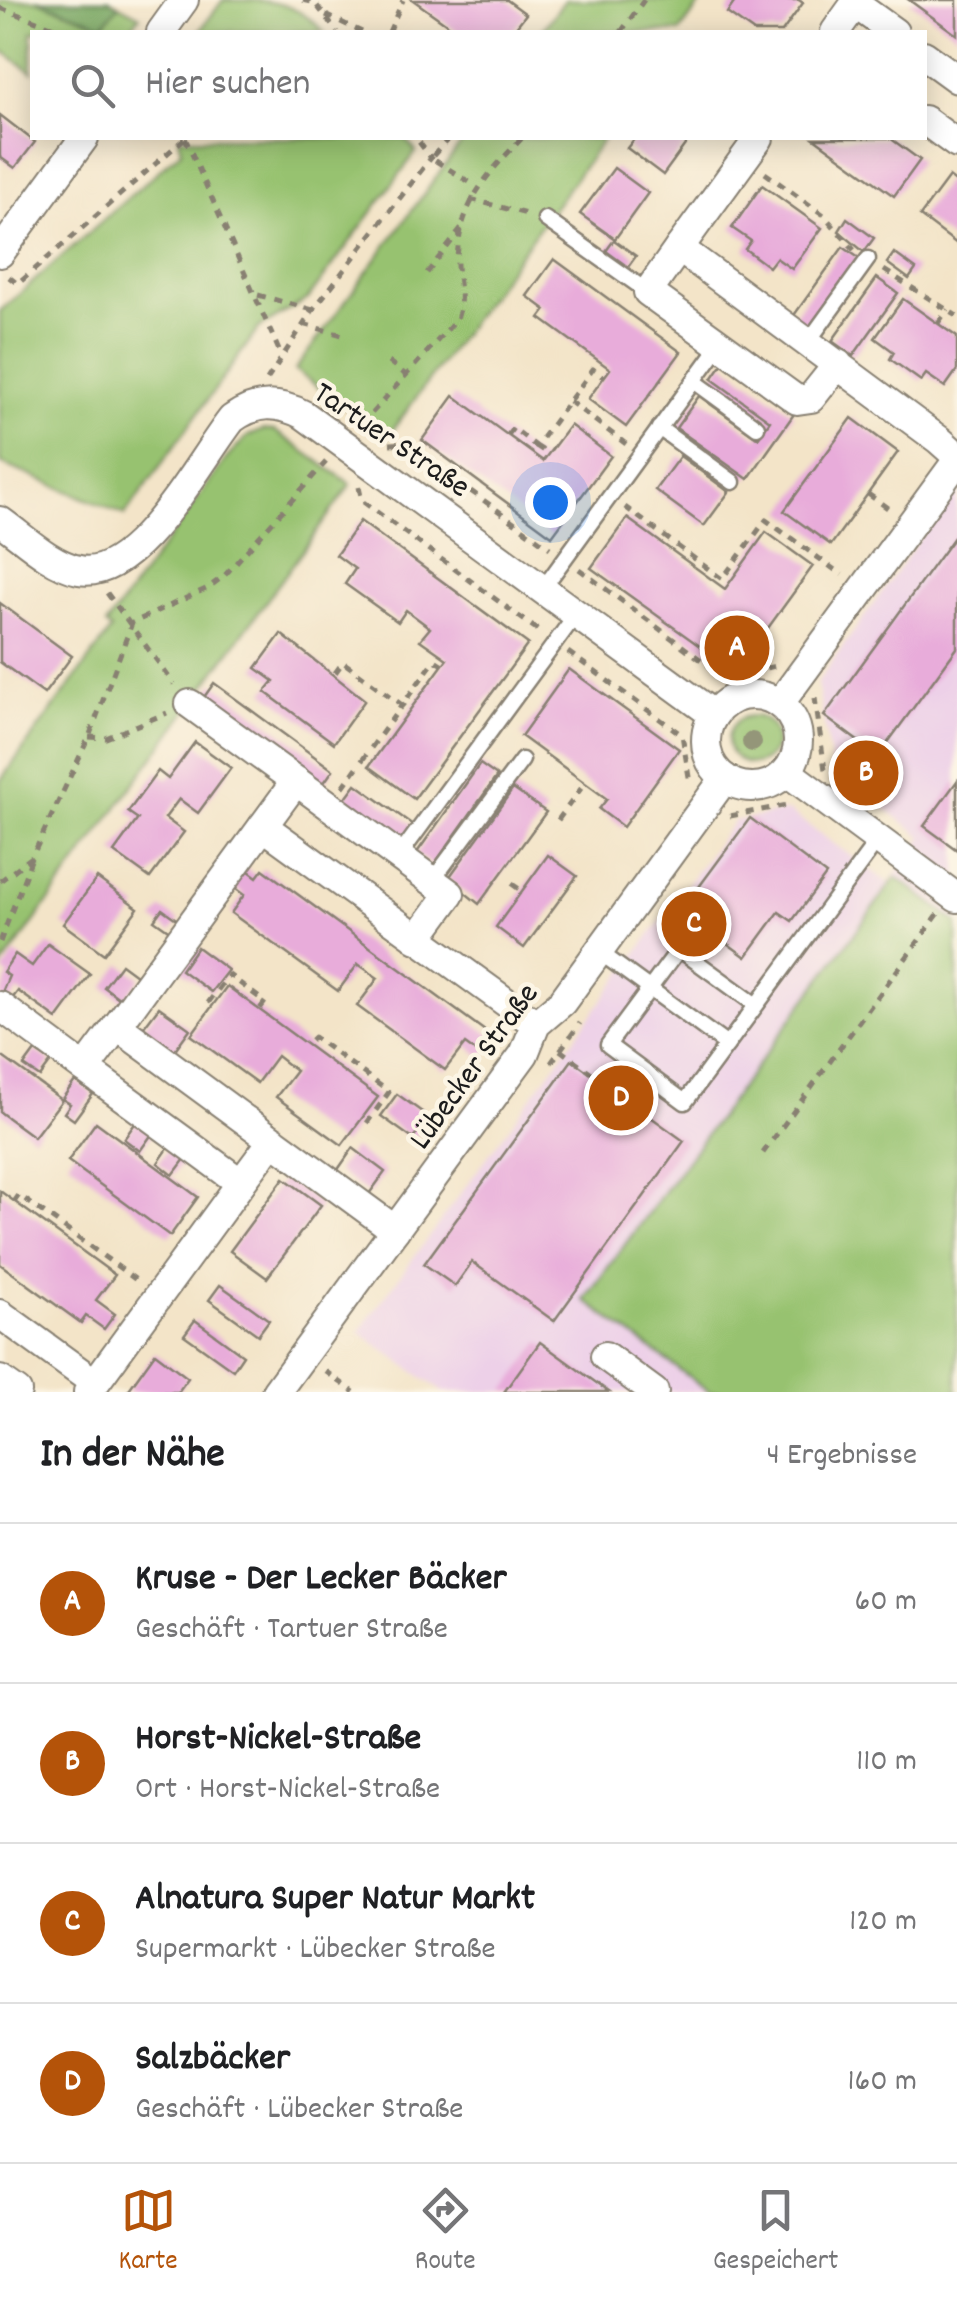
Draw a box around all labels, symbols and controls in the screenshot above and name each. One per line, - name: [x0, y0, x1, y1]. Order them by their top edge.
- search box: [30, 30, 927, 140]
- icon: search: [65, 58, 120, 113]
- text: Hier suchen: [145, 58, 310, 113]
- street label: Tartuer Straße: [302, 373, 478, 512]
- your location: [525, 477, 576, 528]
- pin: A: [704, 610, 770, 686]
- pin: B: [834, 736, 898, 810]
- pin: C: [662, 886, 726, 962]
- street label: Lübecker Straße: [400, 975, 552, 1161]
- pin: D: [588, 1060, 654, 1136]
- text: In der Nähe: [40, 1427, 225, 1487]
- text: 4 Ergebnisse: [766, 1434, 917, 1480]
- text: Kruse - Der Lecker Bäcker: [135, 1553, 507, 1608]
- text: A: [64, 1580, 81, 1626]
- text: 60 m: [855, 1580, 917, 1626]
- text: Geschäft · Tartuer Straße: [135, 1608, 448, 1654]
- text: Horst-Nickel-Straße: [135, 1713, 421, 1768]
- text: B: [65, 1740, 80, 1786]
- text: 110 m: [856, 1740, 917, 1786]
- text: Ort · Horst-Nickel-Straße: [135, 1768, 440, 1814]
- text: Alnatura Super Natur Markt: [135, 1873, 535, 1928]
- text: C: [65, 1900, 80, 1946]
- text: 120 m: [849, 1900, 917, 1946]
- text: Supermarkt · Lübecker Straße: [135, 1928, 496, 1974]
- text: Salzbäcker: [135, 2033, 290, 2088]
- text: D: [64, 2060, 81, 2106]
- text: 160 m: [848, 2060, 917, 2106]
- text: Geschäft · Lübecker Straße: [135, 2088, 463, 2134]
- tab: Karte: [119, 2183, 178, 2283]
- tab: Route: [415, 2183, 476, 2283]
- tab: Gespeichert: [713, 2183, 838, 2283]

